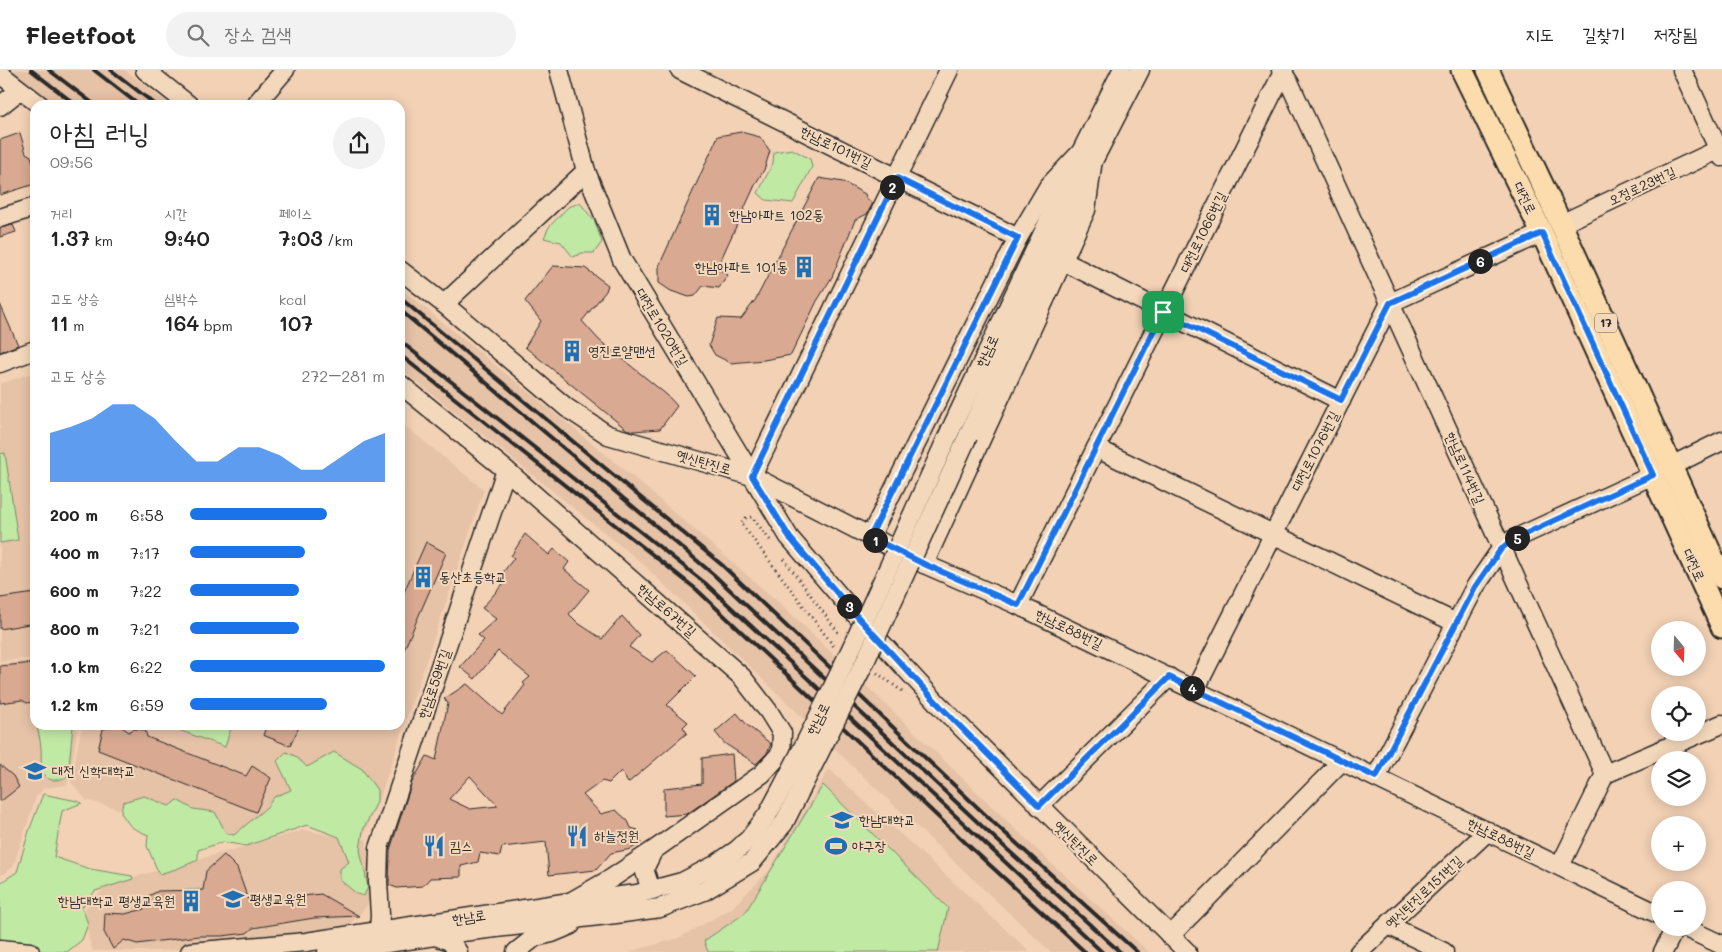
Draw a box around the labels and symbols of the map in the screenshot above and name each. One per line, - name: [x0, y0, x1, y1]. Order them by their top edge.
- street label: 한남로101번길: [797, 121, 876, 172]
- street label: 오정로23번길: [1605, 161, 1679, 209]
- pin: 2: [880, 174, 904, 200]
- street label: 대전로: [1510, 178, 1541, 217]
- street label: 대전로1066번길: [1175, 187, 1231, 276]
- building icon: 한남아파트 102동: [699, 202, 725, 228]
- place label: 한남아파트 102동: [729, 205, 824, 224]
- pin: 6: [1468, 248, 1492, 274]
- building icon: 한남아파트 101동: [791, 254, 817, 280]
- place label: 한남아파트 101동: [695, 257, 788, 276]
- street label: 대전로1020번길: [632, 284, 694, 370]
- pin: [1142, 291, 1184, 333]
- road number: 17: [1595, 314, 1617, 332]
- street label: 한남로: [971, 331, 1002, 370]
- building icon: 영진로얄맨션: [559, 338, 585, 364]
- place label: 영진로얄맨션: [588, 341, 656, 360]
- street label: 대전로1076번길: [1286, 407, 1343, 494]
- street label: 한남로114번길: [1441, 429, 1490, 508]
- street label: 옛신탄진로: [674, 445, 734, 478]
- pin: 5: [1504, 526, 1530, 550]
- pin: 1: [862, 528, 888, 552]
- street label: 대전로: [1679, 545, 1710, 584]
- building icon: 동산초등학교: [410, 564, 436, 590]
- place label: 동산초등학교: [439, 567, 507, 586]
- street label: 한남로67번길: [634, 579, 701, 641]
- pin: 3: [836, 594, 862, 618]
- street label: 한남로88번길: [1032, 604, 1107, 653]
- north arrow: [1651, 621, 1706, 676]
- street label: 한남로59번길: [413, 646, 455, 721]
- pin: 4: [1180, 676, 1204, 700]
- street label: 한남로: [802, 699, 833, 738]
- school or university icon: 대전 신학대학교: [22, 758, 48, 784]
- place label: 대전 신학대학교: [52, 761, 135, 780]
- school or university icon: 한남대학교: [829, 807, 855, 833]
- place label: 한남대학교: [859, 810, 915, 829]
- street label: 한남로88번길: [1464, 813, 1539, 862]
- street label: 옛신탄진로: [1050, 816, 1103, 869]
- restaurant icon: 하늘정원: [564, 823, 590, 849]
- place label: 하늘정원: [594, 826, 639, 845]
- restaurant icon: 킴스: [421, 833, 447, 859]
- sports icon: 야구장: [823, 833, 849, 859]
- place label: 킴스: [450, 836, 473, 855]
- place label: 야구장: [852, 836, 887, 855]
- street label: 옛신탄진로151번길: [1381, 850, 1467, 933]
- school or university icon: 평생교육원: [220, 886, 246, 912]
- building icon: 한남대학교 평생교육원: [178, 888, 204, 914]
- place label: 평생교육원: [250, 889, 306, 908]
- place label: 한남대학교 평생교육원: [58, 891, 175, 910]
- street label: 한남로: [451, 904, 487, 929]

